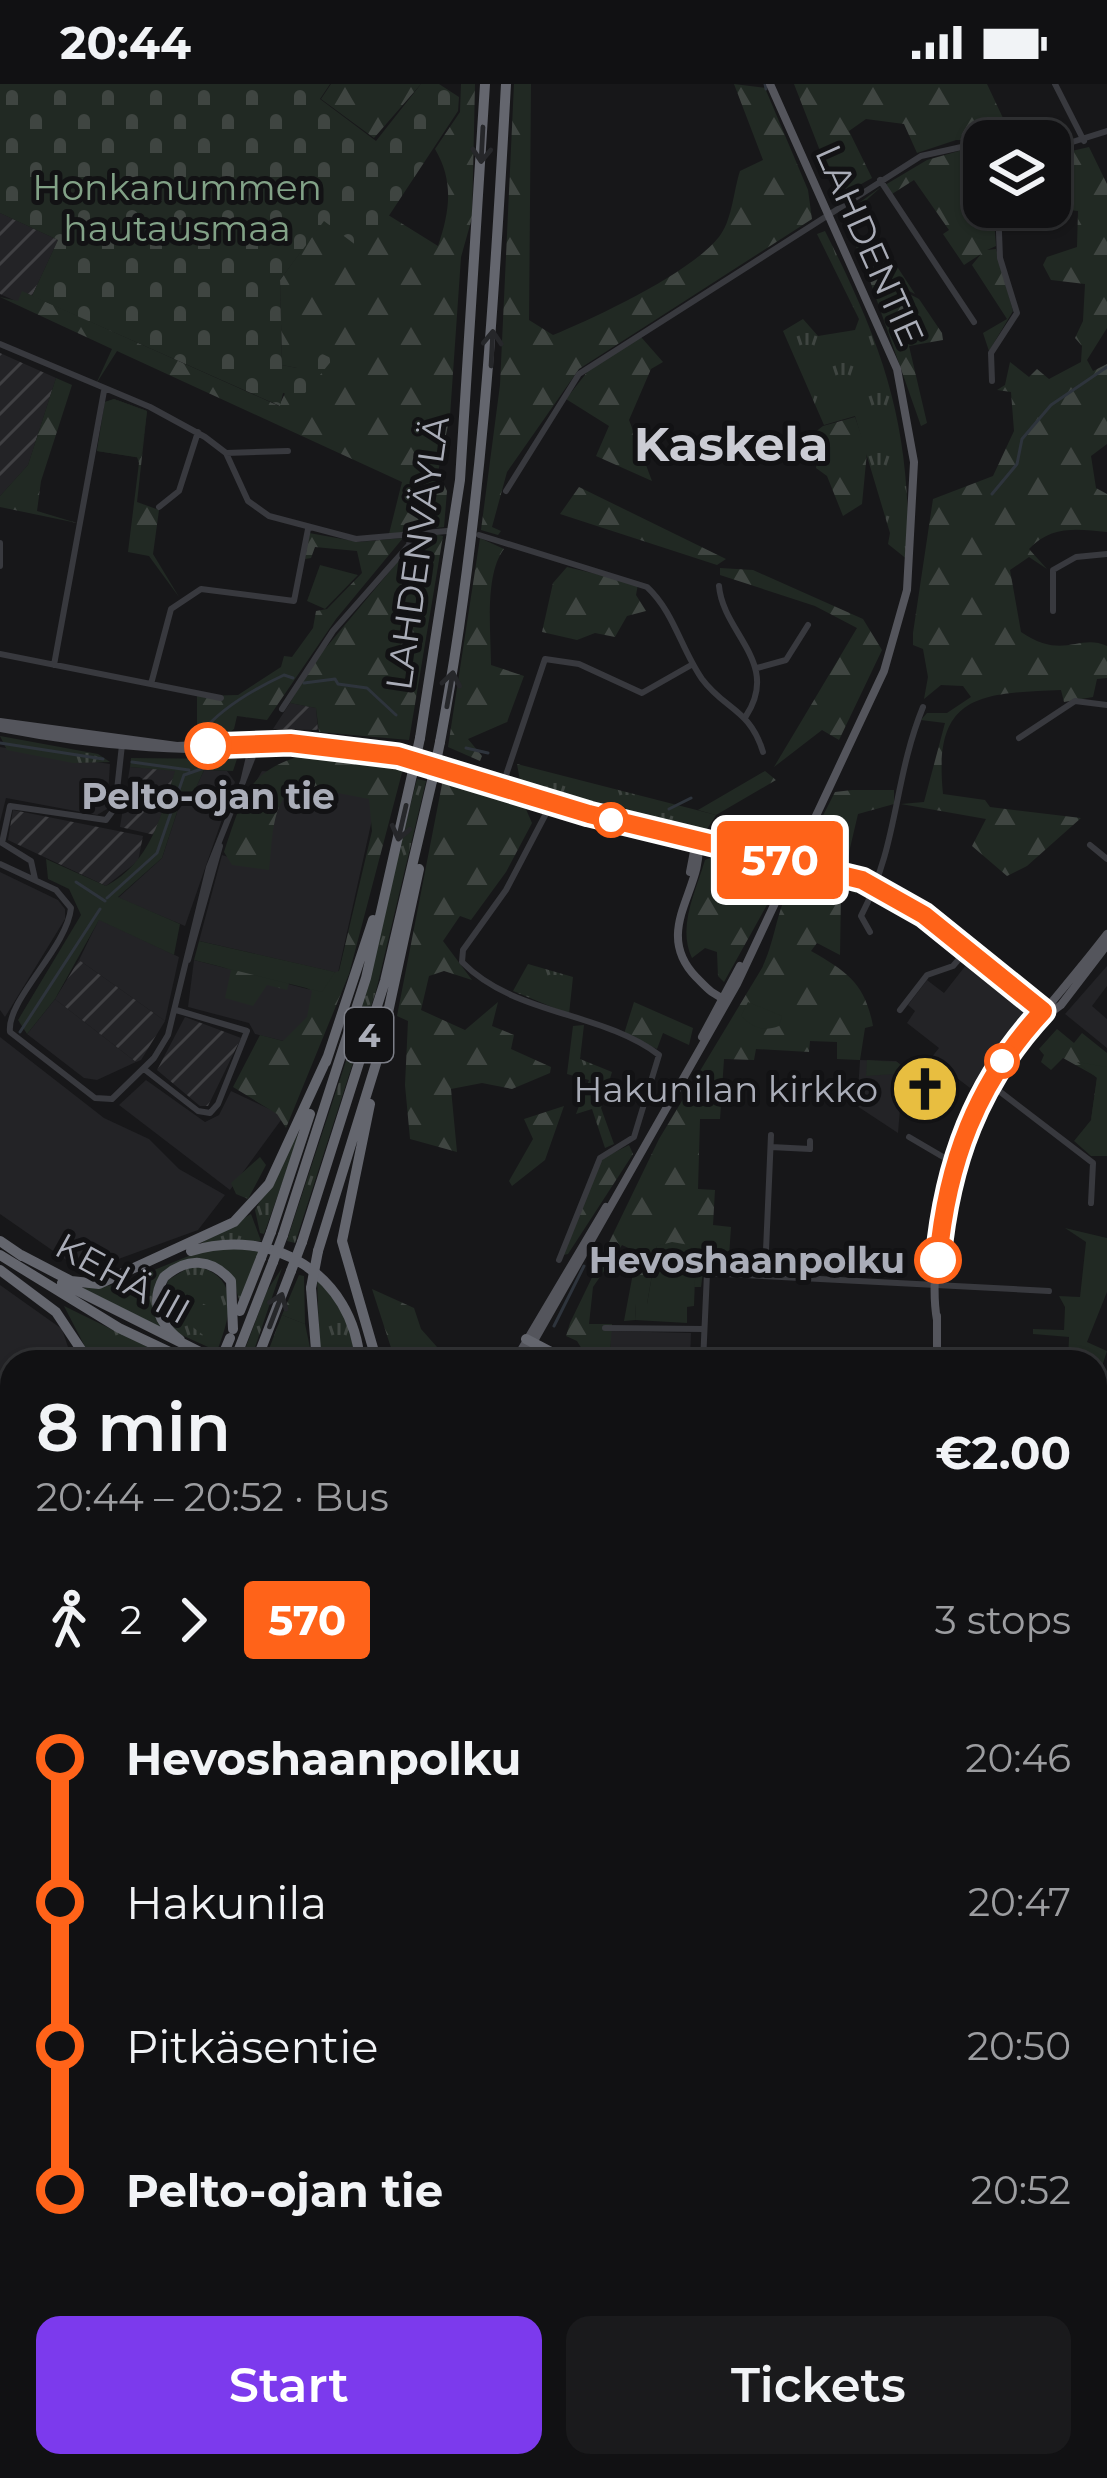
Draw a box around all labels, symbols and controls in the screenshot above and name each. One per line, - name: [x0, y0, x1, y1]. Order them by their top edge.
- text: 20:44: [60, 15, 191, 70]
- map controls: [963, 120, 1071, 228]
- button: layers: [963, 120, 1071, 228]
- one-way arrow: [470, 124, 493, 163]
- street label: LAHDENTIE: [806, 138, 934, 352]
- park label: Honkanummen hautausmaa: [32, 165, 322, 250]
- one-way arrow: [481, 329, 504, 368]
- street label: LAHDENVÄYLÄ: [376, 413, 458, 693]
- district label: Kaskela: [634, 415, 828, 473]
- one-way arrow: [439, 670, 462, 709]
- marker: Pelto-ojan tie: [186, 724, 230, 768]
- place label: Pelto-ojan tie: [81, 774, 335, 818]
- one-way arrow: [389, 804, 412, 842]
- unlabelled marker: [595, 804, 627, 836]
- line badge: 570: [711, 821, 849, 899]
- text: 570: [741, 834, 819, 886]
- road number: 4: [345, 1008, 393, 1062]
- unlabelled marker: [986, 1045, 1018, 1077]
- church icon: Hakunilan kirkko: [890, 1054, 960, 1124]
- place label: Hakunilan kirkko: [573, 1067, 878, 1111]
- street label: KEHÄ III: [48, 1223, 198, 1333]
- place label: Hevoshaanpolku: [589, 1238, 905, 1282]
- marker: Hevoshaanpolku: [916, 1238, 960, 1282]
- one-way arrow: [267, 1293, 289, 1330]
- text: 8 min: [36, 1387, 231, 1468]
- text: €2.00: [935, 1425, 1071, 1480]
- text: 20:44 – 20:52 · Bus: [36, 1473, 389, 1521]
- icon: walk: [36, 1587, 102, 1653]
- icon: forward: [160, 1587, 226, 1653]
- text: 570: [268, 1594, 346, 1646]
- text: 2: [120, 1596, 142, 1644]
- text: 3 stops: [935, 1596, 1071, 1644]
- text: Hevoshaanpolku: [126, 1731, 521, 1786]
- text: 20:46: [965, 1734, 1071, 1782]
- text: Hakunila: [126, 1875, 327, 1930]
- text: 20:47: [968, 1878, 1071, 1926]
- text: Pitkäsentie: [126, 2019, 378, 2074]
- text: 20:50: [967, 2022, 1071, 2070]
- text: Pelto-ojan tie: [126, 2163, 443, 2218]
- text: 20:52: [971, 2166, 1071, 2214]
- button: Start: [36, 2316, 542, 2454]
- button: Tickets: [566, 2316, 1071, 2454]

